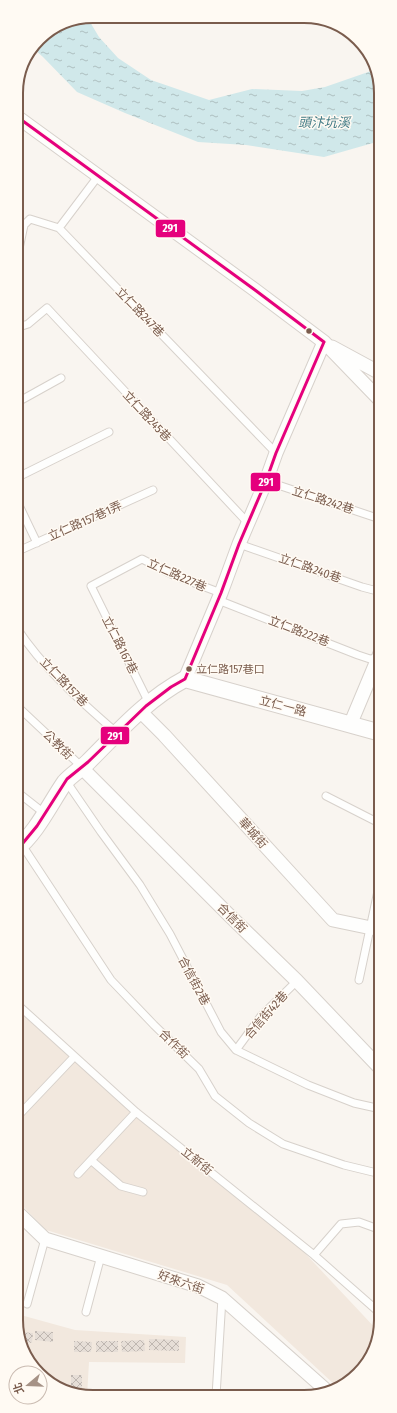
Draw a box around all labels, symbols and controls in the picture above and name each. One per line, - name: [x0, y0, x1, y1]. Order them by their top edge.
- water label: 頭汴坑溪: [298, 115, 352, 130]
- line badge: 291: [155, 219, 186, 238]
- text: 291: [161, 222, 178, 235]
- street label: 立仁路247巷: [113, 284, 167, 340]
- unlabelled marker: [304, 326, 314, 336]
- street label: 立仁路245巷: [120, 388, 174, 444]
- line badge: 291: [250, 472, 281, 492]
- text: 291: [257, 476, 274, 489]
- street label: 立仁路242巷: [290, 483, 356, 517]
- street label: 立仁路157巷1弄: [46, 498, 124, 544]
- street label: 立仁路240巷: [277, 551, 343, 585]
- street label: 立仁路227巷: [145, 556, 209, 594]
- street label: 立仁路222巷: [267, 613, 331, 649]
- street label: 立仁路167巷: [99, 614, 141, 676]
- street label: 立仁路157巷: [37, 655, 91, 709]
- place label: 立仁路157巷口: [196, 663, 265, 676]
- marker: 立仁路157巷口: [184, 664, 194, 674]
- street label: 立仁一路: [258, 693, 308, 719]
- line badge: 291: [100, 726, 130, 745]
- street label: 公教街: [40, 727, 76, 763]
- text: 291: [106, 730, 123, 743]
- street label: 華城街: [236, 815, 270, 851]
- street label: 合信街: [214, 900, 250, 936]
- street label: 合信街2巷: [175, 954, 213, 1008]
- street label: 合信街42巷: [241, 988, 291, 1042]
- street label: 合作街: [156, 1026, 192, 1062]
- street label: 立新街: [179, 1144, 215, 1178]
- street label: 好來六街: [156, 1268, 206, 1296]
- north arrow: [8, 1365, 48, 1405]
- text: 北: [11, 1381, 27, 1395]

